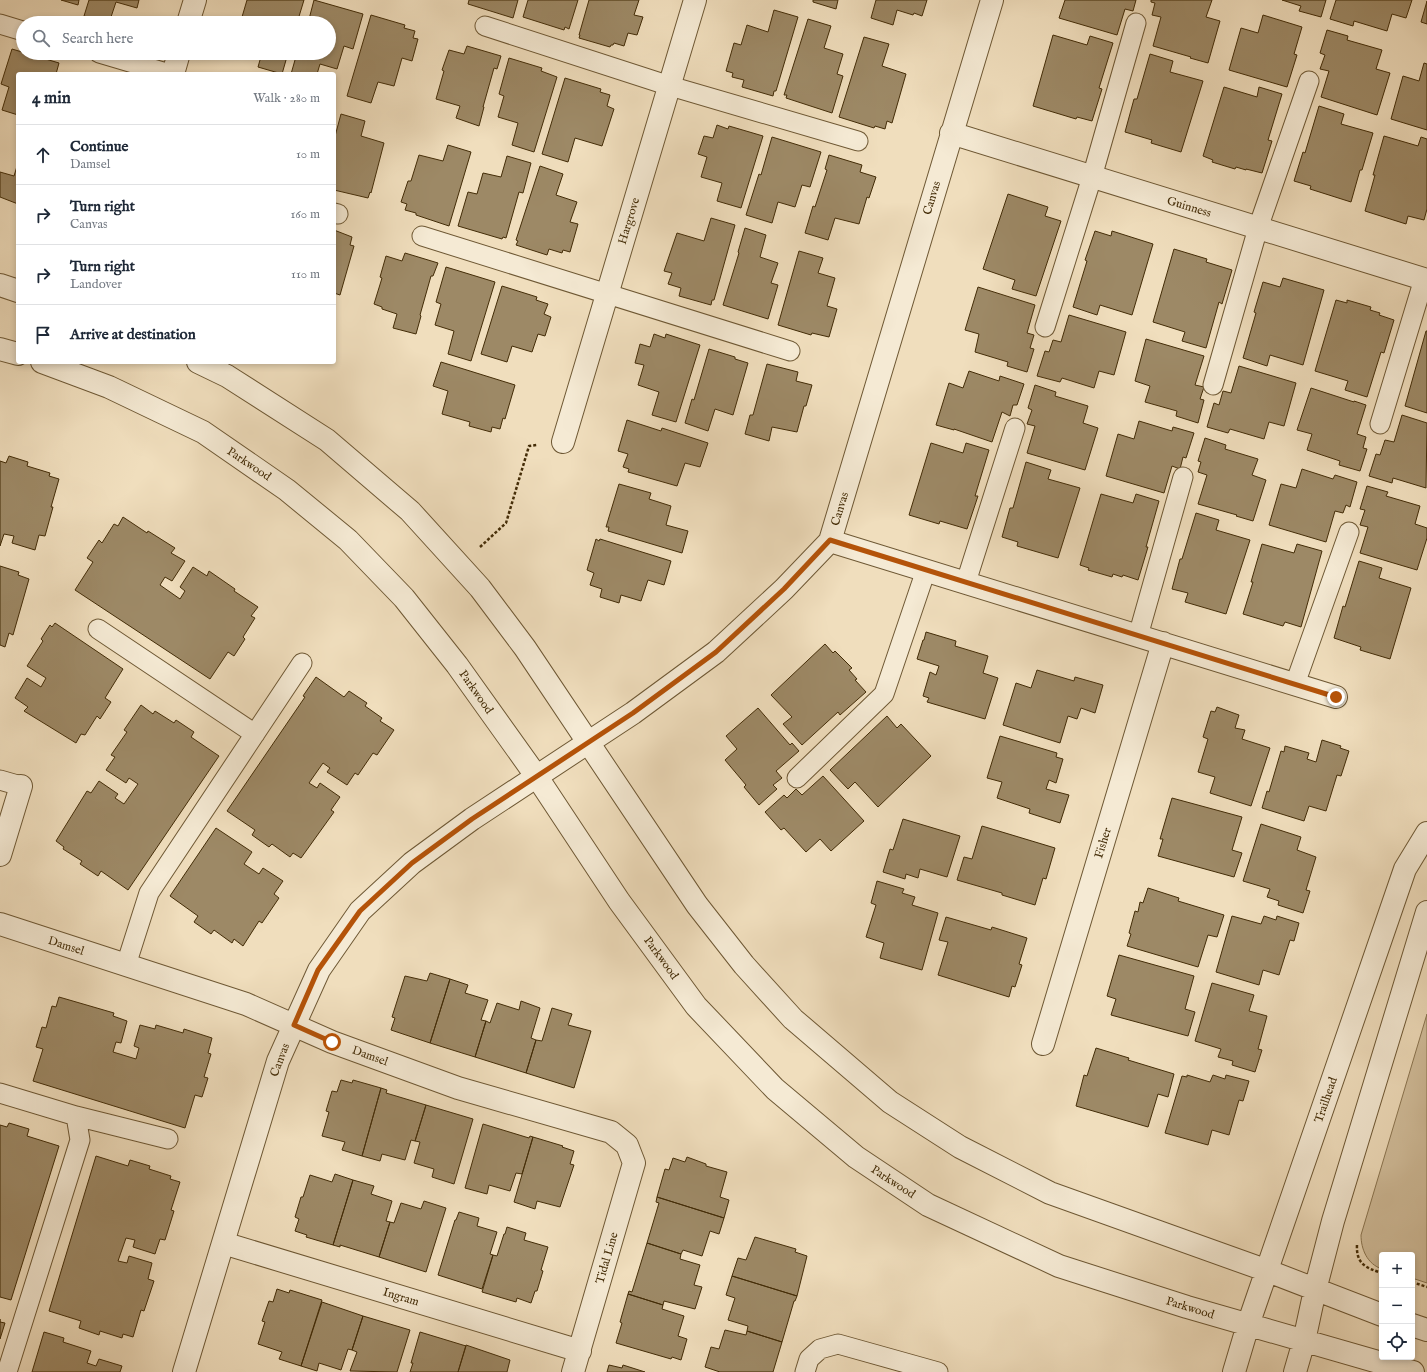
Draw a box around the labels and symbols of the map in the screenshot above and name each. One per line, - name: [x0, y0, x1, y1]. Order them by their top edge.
- street label: Canvas: [920, 179, 944, 217]
- street label: Guinness: [1165, 193, 1213, 221]
- street label: Hargrove: [615, 195, 643, 246]
- street label: Parkwood: [224, 444, 274, 484]
- street label: Canvas: [828, 490, 852, 528]
- street label: Parkwood: [456, 667, 497, 717]
- route end: [1327, 688, 1345, 706]
- street label: Fisher: [1091, 825, 1115, 860]
- street label: Damsel: [46, 933, 87, 959]
- street label: Parkwood: [640, 933, 682, 983]
- route start: [323, 1033, 341, 1051]
- street label: Canvas: [267, 1041, 293, 1079]
- street label: Damsel: [350, 1043, 391, 1070]
- street label: Trailhead: [1311, 1075, 1341, 1125]
- street label: Parkwood: [868, 1162, 919, 1202]
- street label: Tidal Line: [592, 1230, 622, 1286]
- street label: Ingram: [381, 1284, 421, 1310]
- street label: Parkwood: [1164, 1294, 1217, 1323]

